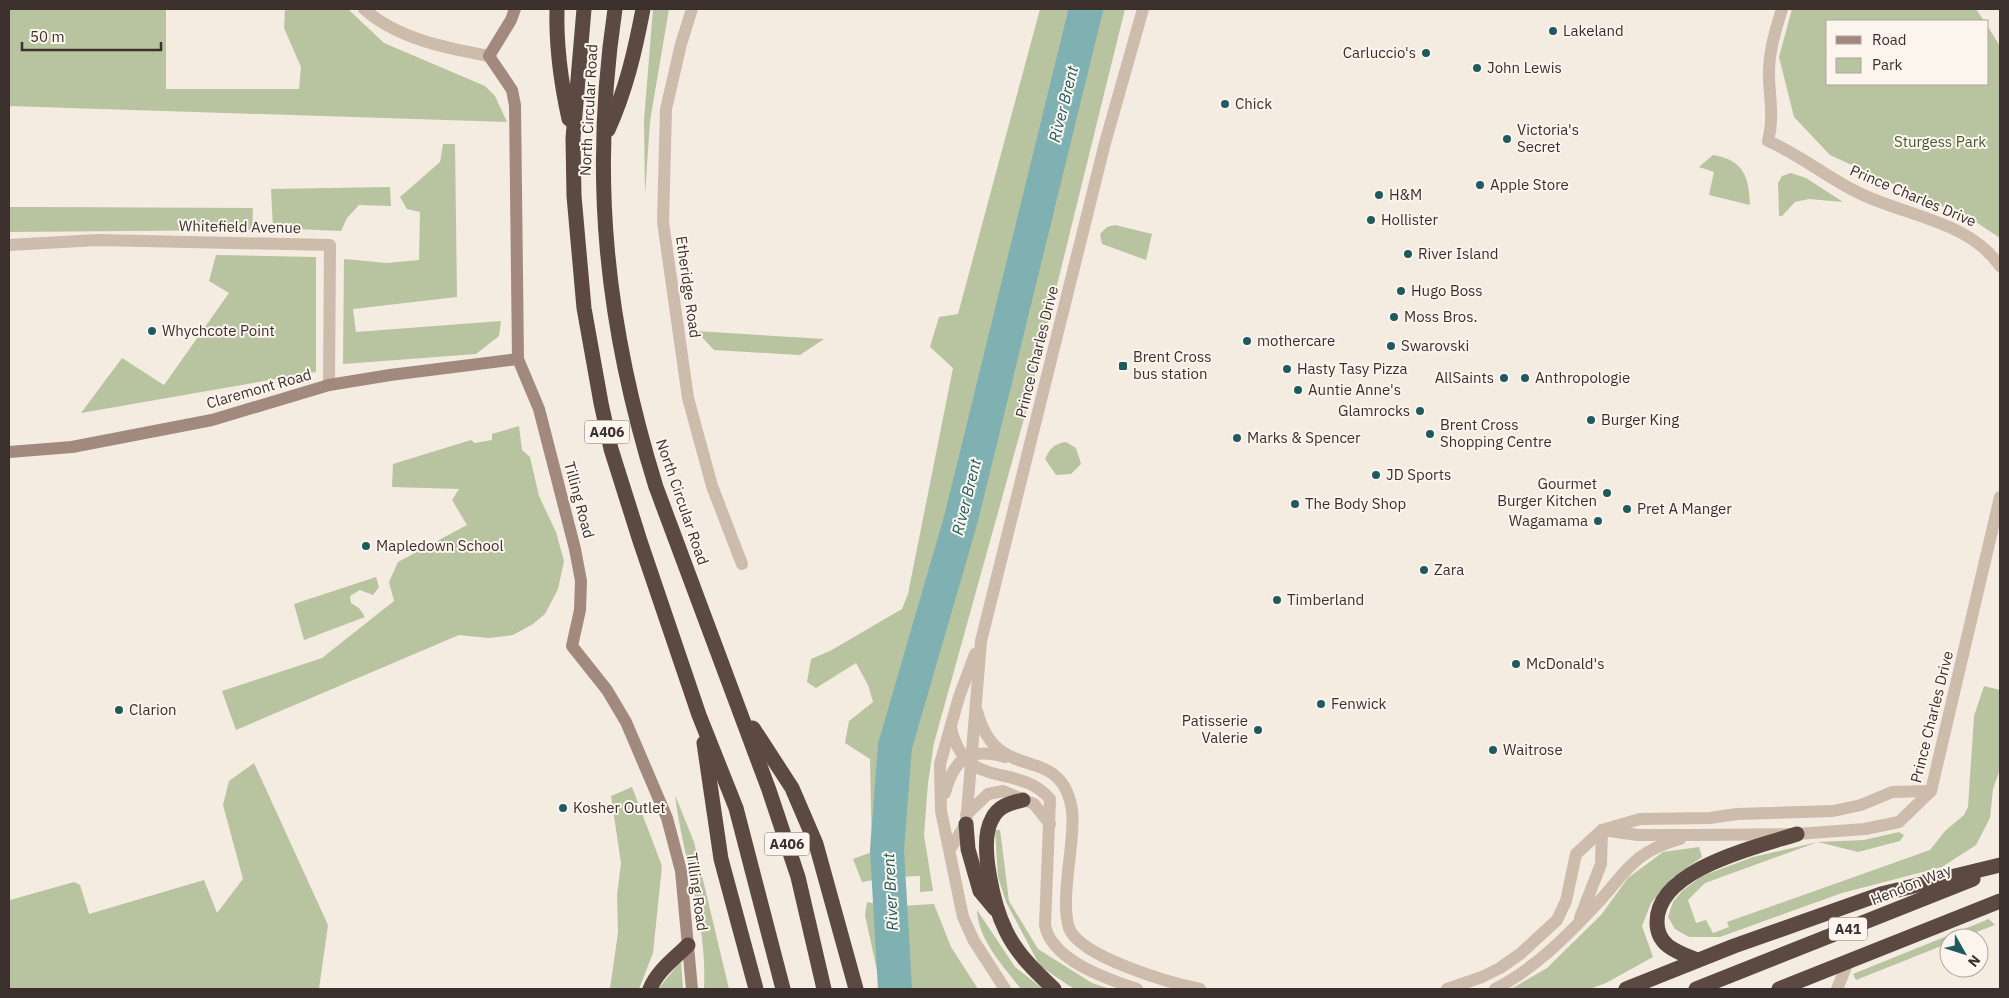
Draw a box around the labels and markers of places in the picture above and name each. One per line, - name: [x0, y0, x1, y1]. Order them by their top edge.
- place label: Lakeland: [1563, 21, 1624, 40]
- marker: Lakeland: [1547, 25, 1559, 37]
- place label: Carluccio's: [1343, 43, 1416, 62]
- marker: Carluccio's: [1420, 47, 1432, 59]
- place label: John Lewis: [1487, 58, 1562, 77]
- marker: John Lewis: [1471, 62, 1483, 74]
- place label: Chick: [1235, 94, 1272, 113]
- marker: Chick: [1219, 98, 1231, 110]
- place label: Victoria's Secret: [1517, 120, 1579, 156]
- marker: Victoria's Secret: [1501, 133, 1513, 145]
- place label: Apple Store: [1490, 175, 1569, 194]
- marker: Apple Store: [1474, 179, 1486, 191]
- place label: H&M: [1389, 185, 1422, 204]
- marker: H&M: [1373, 189, 1385, 201]
- place label: Hollister: [1381, 210, 1438, 229]
- marker: Hollister: [1365, 214, 1377, 226]
- place label: River Island: [1418, 244, 1499, 263]
- marker: River Island: [1402, 248, 1414, 260]
- place label: Hugo Boss: [1411, 281, 1483, 300]
- marker: Hugo Boss: [1395, 285, 1407, 297]
- place label: Moss Bros.: [1404, 307, 1478, 326]
- marker: Moss Bros.: [1388, 311, 1400, 323]
- place label: Whychcote Point: [162, 321, 275, 340]
- marker: Whychcote Point: [146, 325, 158, 337]
- place label: mothercare: [1257, 331, 1335, 350]
- marker: mothercare: [1241, 335, 1253, 347]
- place label: Swarovski: [1401, 336, 1469, 355]
- marker: Swarovski: [1385, 340, 1397, 352]
- place label: Brent Cross bus station: [1133, 347, 1211, 383]
- place label: Hasty Tasy Pizza: [1297, 359, 1407, 378]
- marker: Brent Cross bus station: [1117, 360, 1129, 372]
- marker: Hasty Tasy Pizza: [1281, 363, 1293, 375]
- place label: AllSaints: [1435, 368, 1494, 387]
- place label: Anthropologie: [1535, 368, 1630, 387]
- marker: AllSaints: [1498, 372, 1510, 384]
- marker: Anthropologie: [1519, 372, 1531, 384]
- place label: Auntie Anne's: [1308, 380, 1401, 399]
- marker: Auntie Anne's: [1292, 384, 1304, 396]
- place label: Glamrocks: [1338, 401, 1410, 420]
- marker: Glamrocks: [1414, 405, 1426, 417]
- place label: Burger King: [1601, 410, 1679, 429]
- marker: Burger King: [1585, 414, 1597, 426]
- place label: Brent Cross Shopping Centre: [1440, 415, 1552, 451]
- place label: Marks & Spencer: [1247, 428, 1361, 447]
- marker: Brent Cross Shopping Centre: [1424, 428, 1436, 440]
- marker: Marks & Spencer: [1231, 432, 1243, 444]
- place label: JD Sports: [1386, 465, 1451, 484]
- marker: JD Sports: [1370, 469, 1382, 481]
- place label: Gourmet Burger Kitchen: [1497, 474, 1597, 510]
- marker: Gourmet Burger Kitchen: [1601, 487, 1613, 499]
- place label: The Body Shop: [1305, 494, 1406, 513]
- marker: The Body Shop: [1289, 498, 1301, 510]
- place label: Pret A Manger: [1637, 499, 1732, 518]
- marker: Pret A Manger: [1621, 503, 1633, 515]
- place label: Wagamama: [1509, 511, 1588, 530]
- marker: Wagamama: [1592, 515, 1604, 527]
- place label: Mapledown School: [376, 536, 503, 555]
- marker: Mapledown School: [360, 540, 372, 552]
- place label: Zara: [1434, 560, 1464, 579]
- marker: Zara: [1418, 564, 1430, 576]
- place label: Timberland: [1287, 590, 1364, 609]
- marker: Timberland: [1271, 594, 1283, 606]
- place label: McDonald's: [1526, 654, 1604, 673]
- marker: McDonald's: [1510, 658, 1522, 670]
- place label: Fenwick: [1331, 694, 1387, 713]
- marker: Fenwick: [1315, 698, 1327, 710]
- place label: Clarion: [129, 700, 177, 719]
- marker: Clarion: [113, 704, 125, 716]
- place label: Patisserie Valerie: [1182, 711, 1248, 747]
- marker: Patisserie Valerie: [1252, 724, 1264, 736]
- place label: Waitrose: [1503, 740, 1563, 759]
- marker: Waitrose: [1487, 744, 1499, 756]
- place label: Kosher Outlet: [573, 798, 666, 817]
- marker: Kosher Outlet: [557, 802, 569, 814]

